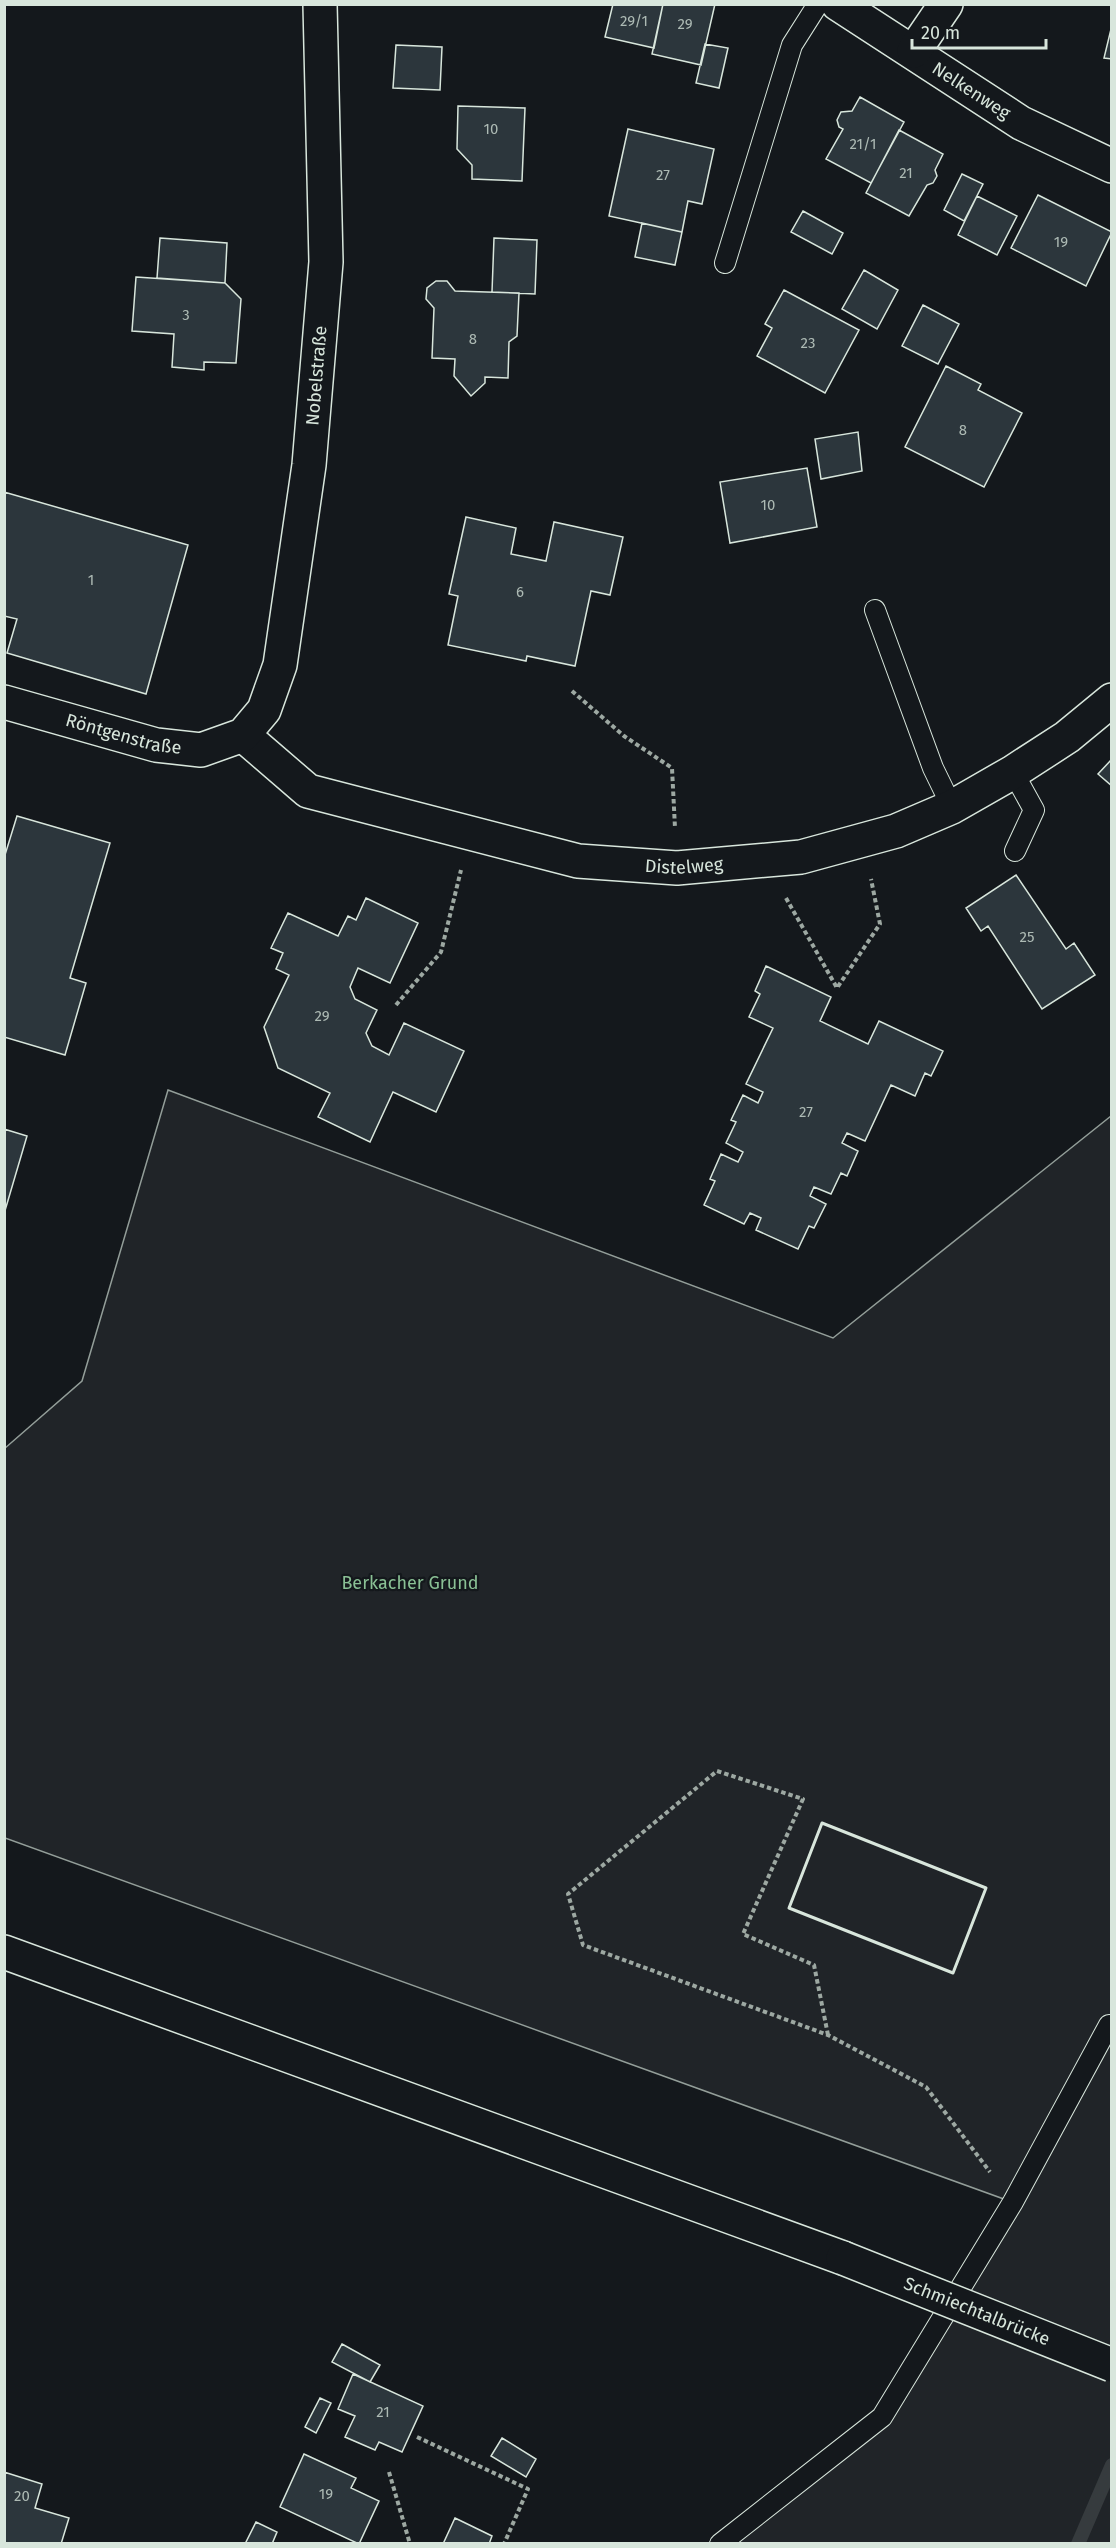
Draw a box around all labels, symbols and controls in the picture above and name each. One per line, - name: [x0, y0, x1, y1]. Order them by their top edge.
- house number: 29/1: [620, 12, 648, 30]
- scale bar: [912, 12, 1046, 50]
- house number: 29: [677, 15, 693, 33]
- text: 20 m: [921, 22, 960, 44]
- street label: Nelkenweg: [928, 57, 1015, 124]
- house number: 10: [484, 120, 498, 138]
- house number: 21/1: [850, 135, 876, 153]
- house number: 21: [899, 164, 913, 182]
- house number: 27: [656, 166, 670, 184]
- house number: 19: [1054, 233, 1068, 251]
- house number: 3: [182, 306, 190, 324]
- street label: Nobelstraße: [301, 325, 332, 426]
- house number: 8: [469, 330, 477, 348]
- house number: 23: [801, 334, 815, 352]
- house number: 8: [959, 421, 967, 439]
- house number: 10: [761, 496, 775, 514]
- house number: 1: [88, 571, 94, 589]
- house number: 6: [516, 583, 524, 601]
- street label: Röntgenstraße: [63, 709, 183, 759]
- street label: Distelweg: [644, 853, 725, 879]
- house number: 25: [1020, 928, 1034, 946]
- house number: 29: [314, 1007, 330, 1025]
- house number: 27: [799, 1103, 813, 1121]
- park label: Berkacher Grund: [341, 1572, 479, 1594]
- street label: Schmiechtalbrücke: [901, 2272, 1053, 2350]
- house number: 21: [376, 2403, 390, 2421]
- house number: 19: [319, 2485, 333, 2503]
- house number: 20: [14, 2487, 30, 2505]

